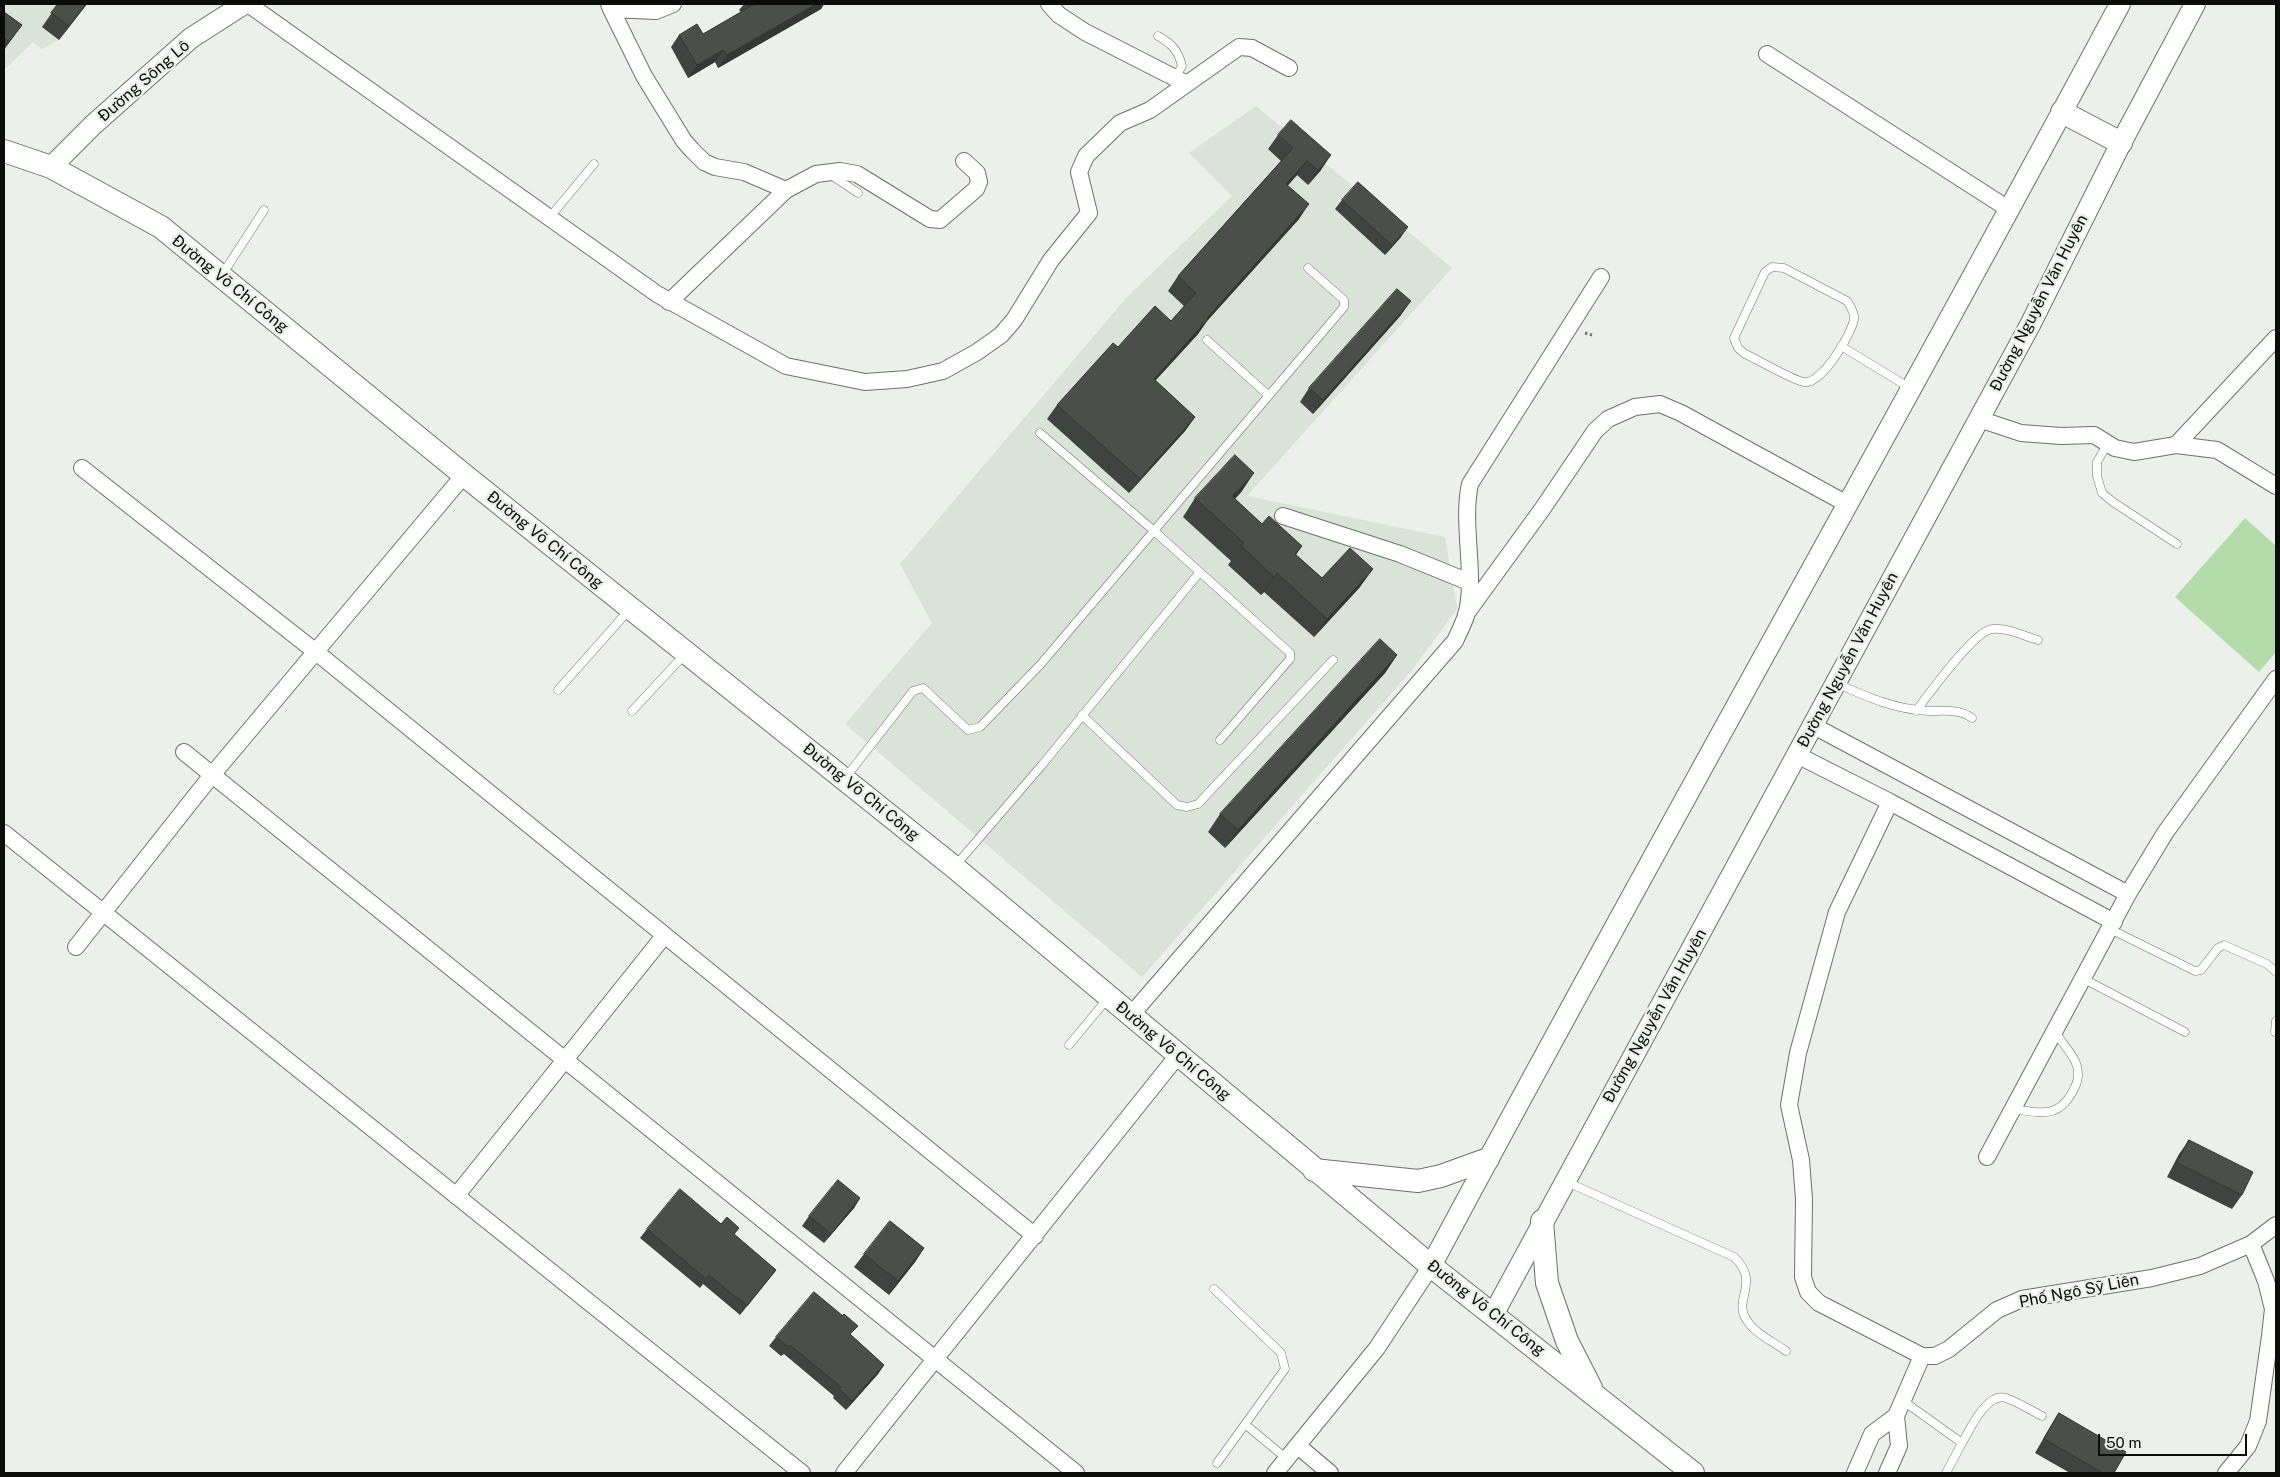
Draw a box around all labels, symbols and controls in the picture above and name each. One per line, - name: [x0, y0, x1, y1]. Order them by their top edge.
- street label: Đường Sông Lô: [94, 36, 194, 126]
- street label: Đường Nguyễn Văn Huyên: [1986, 211, 2092, 395]
- street label: Đường Võ Chí Công: [168, 231, 292, 337]
- street label: Đường Võ Chí Công: [483, 487, 607, 593]
- street label: Đường Nguyễn Văn Huyên: [1794, 569, 1902, 751]
- street label: Đường Võ Chí Công: [799, 739, 923, 845]
- street label: Đường Nguyễn Văn Huyên: [1599, 926, 1711, 1106]
- street label: Đường Võ Chí Công: [1112, 997, 1234, 1105]
- street label: Đường Võ Chí Công: [1423, 1256, 1549, 1360]
- street label: Phố Ngô Sỹ Liên: [2017, 1270, 2141, 1312]
- scale bar: [2100, 1424, 2249, 1456]
- text: 50 m: [2106, 1434, 2141, 1451]

